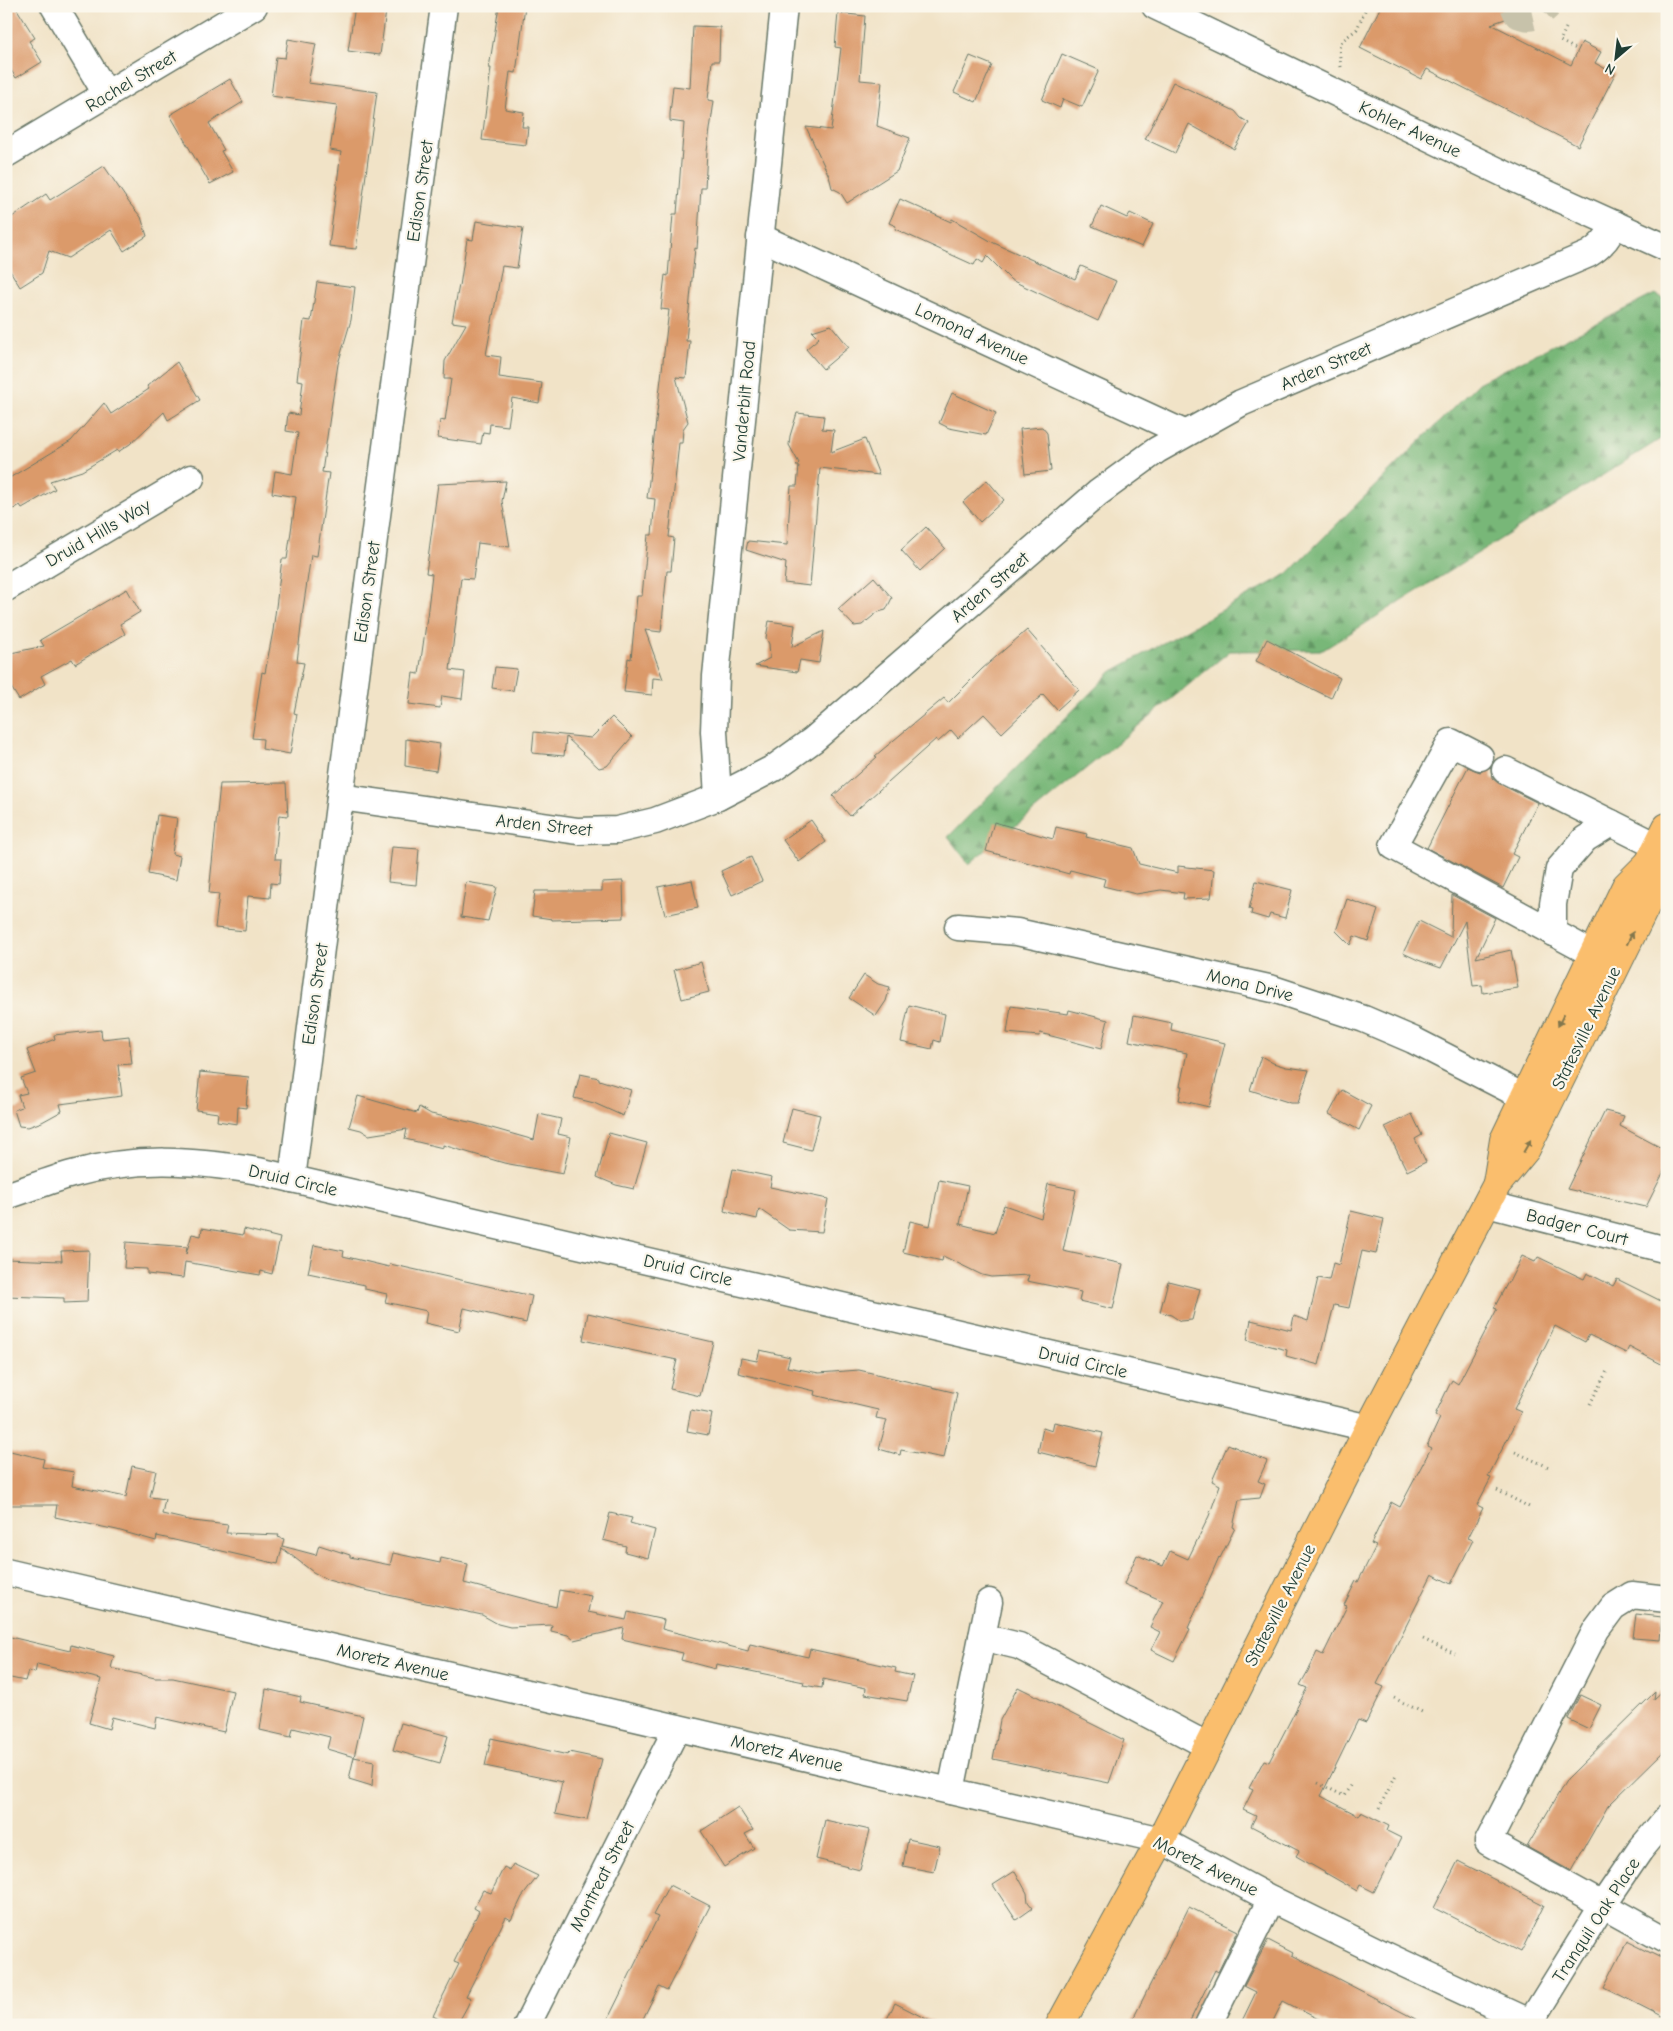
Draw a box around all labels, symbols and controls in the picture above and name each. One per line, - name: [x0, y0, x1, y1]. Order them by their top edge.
- north arrow: [1590, 32, 1640, 82]
- street label: Rachel Street: [82, 46, 181, 117]
- text: N: [1602, 59, 1618, 79]
- street label: Kohler Avenue: [1355, 97, 1464, 162]
- street label: Edison Street: [403, 138, 438, 243]
- street label: Lomond Avenue: [912, 299, 1032, 370]
- street label: Arden Street: [1278, 338, 1376, 395]
- street label: Vanderbilt Road: [729, 340, 760, 462]
- street label: Druid Hills Way: [42, 494, 155, 572]
- street label: Edison Street: [350, 539, 385, 644]
- street label: Arden Street: [947, 547, 1034, 627]
- street label: Arden Street: [495, 810, 594, 841]
- one-way arrow: [1626, 930, 1635, 945]
- street label: Edison Street: [298, 941, 333, 1046]
- street label: Statesville Avenue: [1548, 963, 1625, 1093]
- street label: Mona Drive: [1204, 965, 1295, 1006]
- one-way arrow: [1557, 1013, 1565, 1027]
- one-way arrow: [1522, 1139, 1531, 1152]
- street label: Druid Circle: [246, 1160, 339, 1201]
- street label: Badger Court: [1524, 1205, 1631, 1250]
- street label: Druid Circle: [641, 1250, 734, 1291]
- street label: Druid Circle: [1036, 1342, 1129, 1383]
- street label: Statesville Avenue: [1241, 1541, 1320, 1670]
- street label: Moretz Avenue: [335, 1639, 451, 1686]
- street label: Moretz Avenue: [729, 1730, 845, 1777]
- street label: Montreat Street: [566, 1817, 640, 1935]
- street label: Moretz Avenue: [1150, 1832, 1262, 1901]
- street label: Tranquil Oak Place: [1548, 1854, 1645, 1987]

